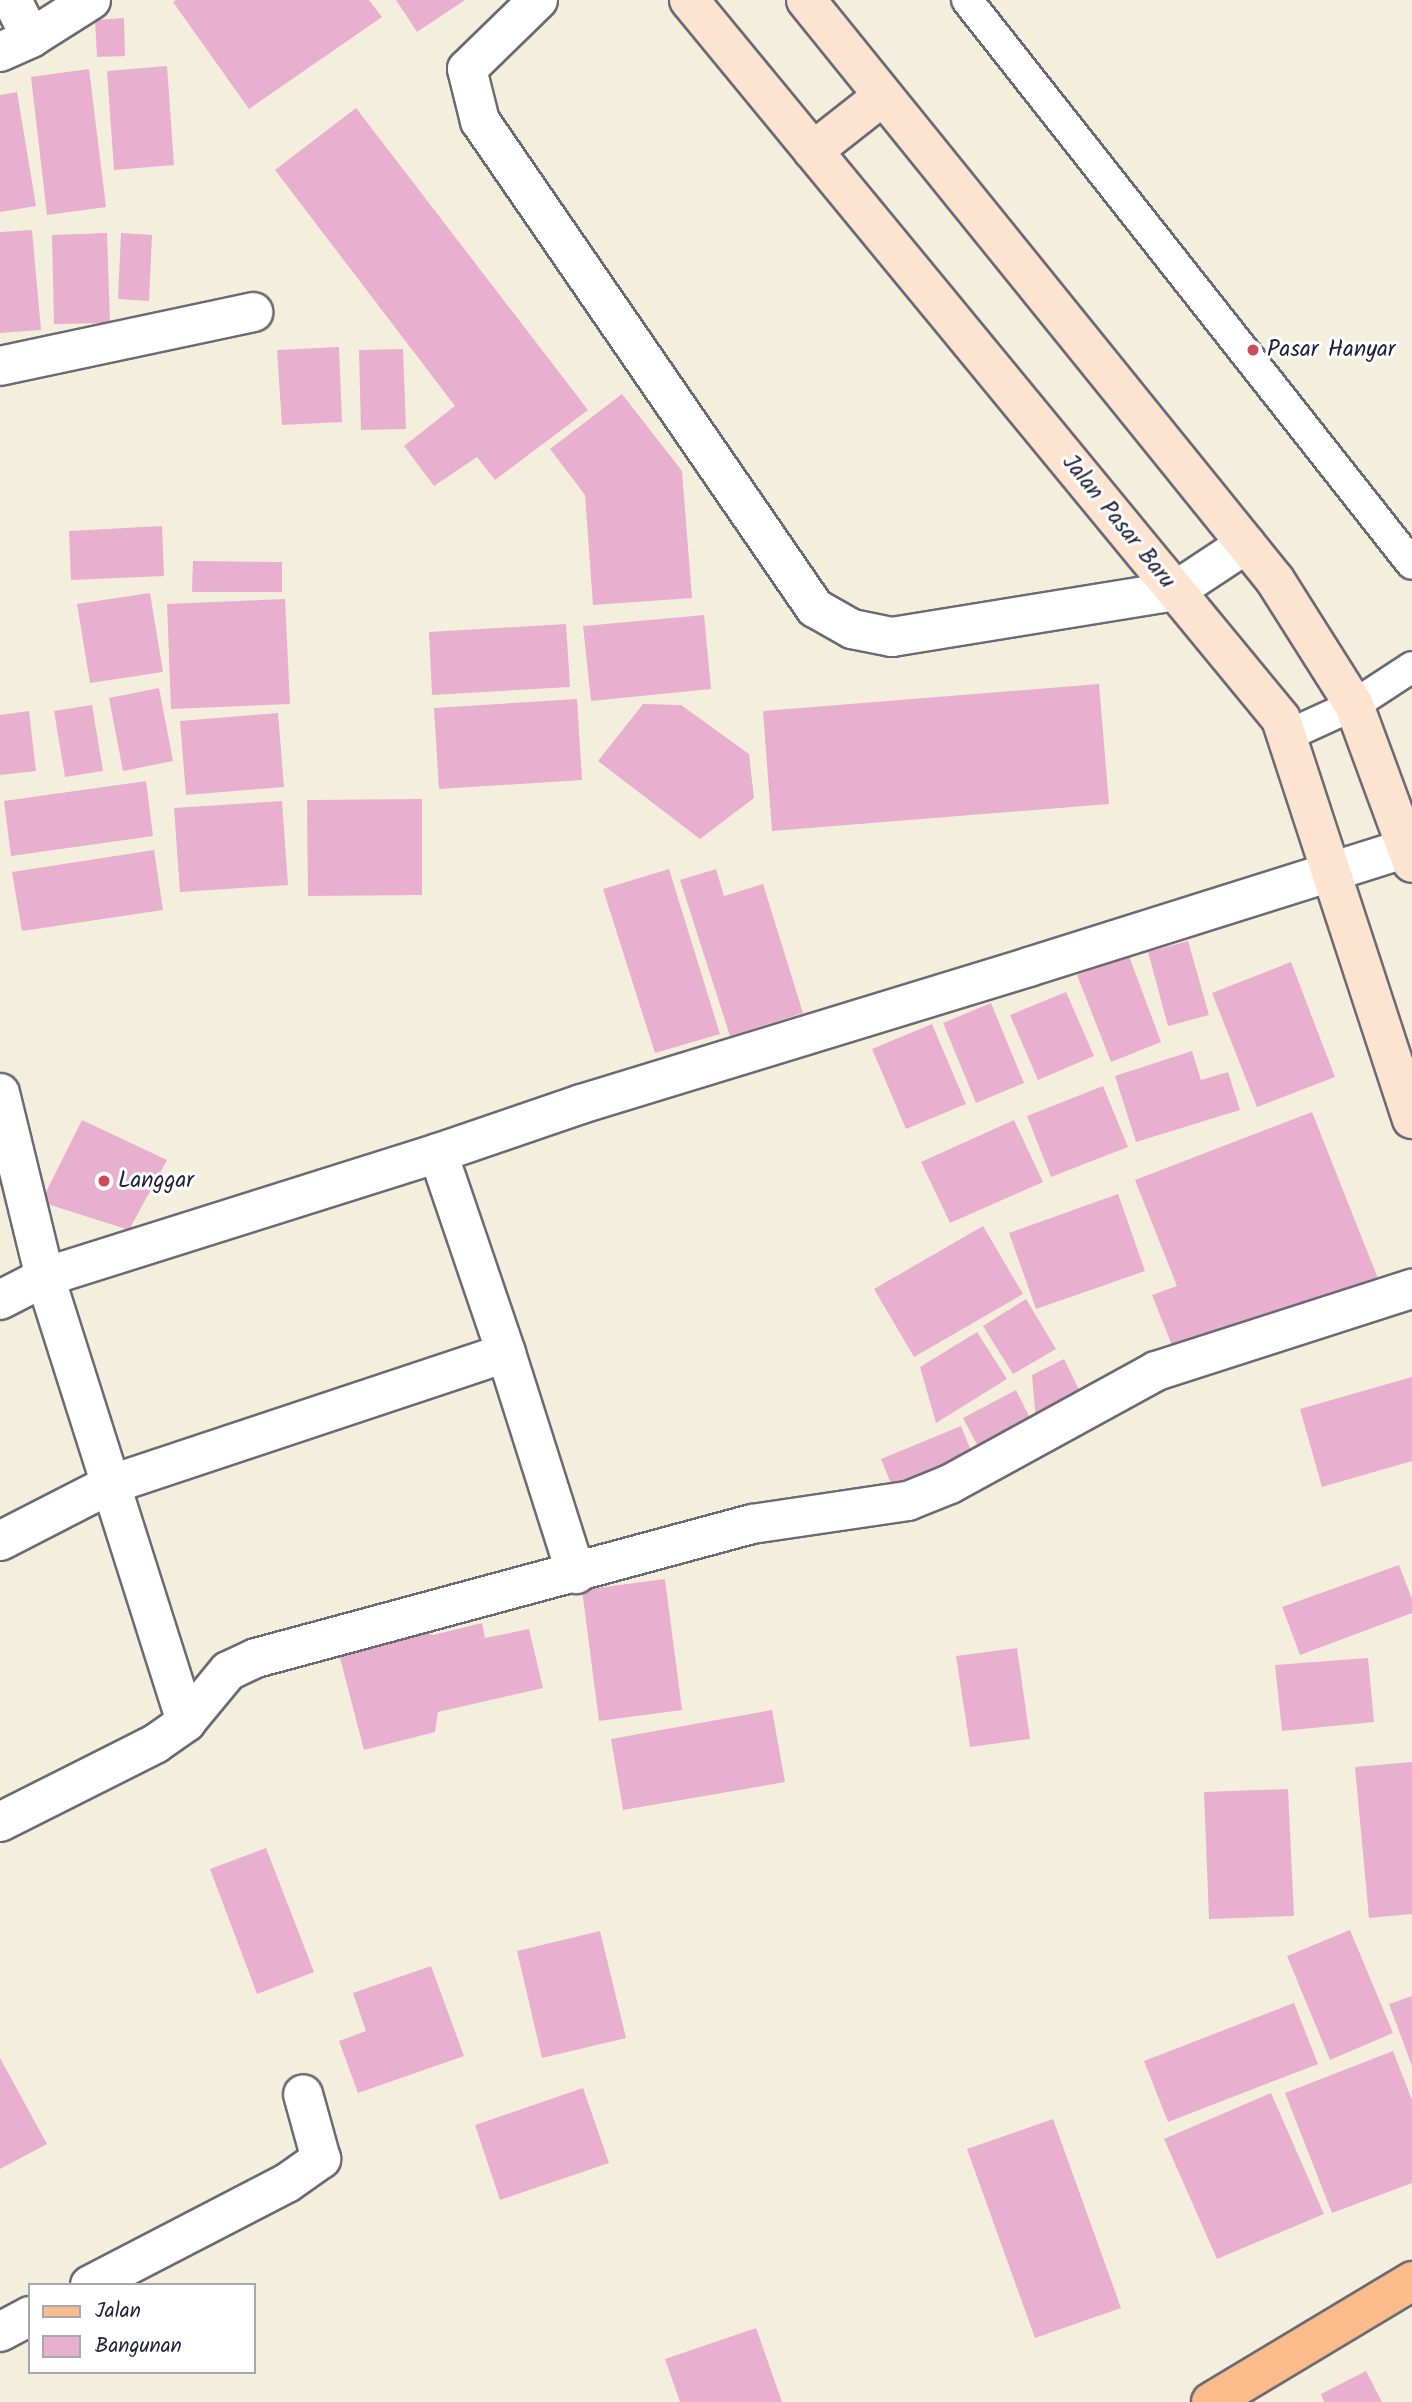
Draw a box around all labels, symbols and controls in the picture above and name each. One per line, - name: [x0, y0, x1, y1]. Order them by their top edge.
- place label: Pasar Hanyar: [1267, 336, 1395, 364]
- marker: Pasar Hanyar: [1245, 342, 1261, 358]
- street label: Jalan Pasar Baru: [1056, 449, 1180, 595]
- place label: Langgar: [118, 1167, 194, 1195]
- marker: Langgar: [96, 1173, 112, 1189]
- legend: [28, 2283, 256, 2374]
- text: Jalan: [95, 2295, 141, 2328]
- text: Bangunan: [95, 2330, 182, 2363]

